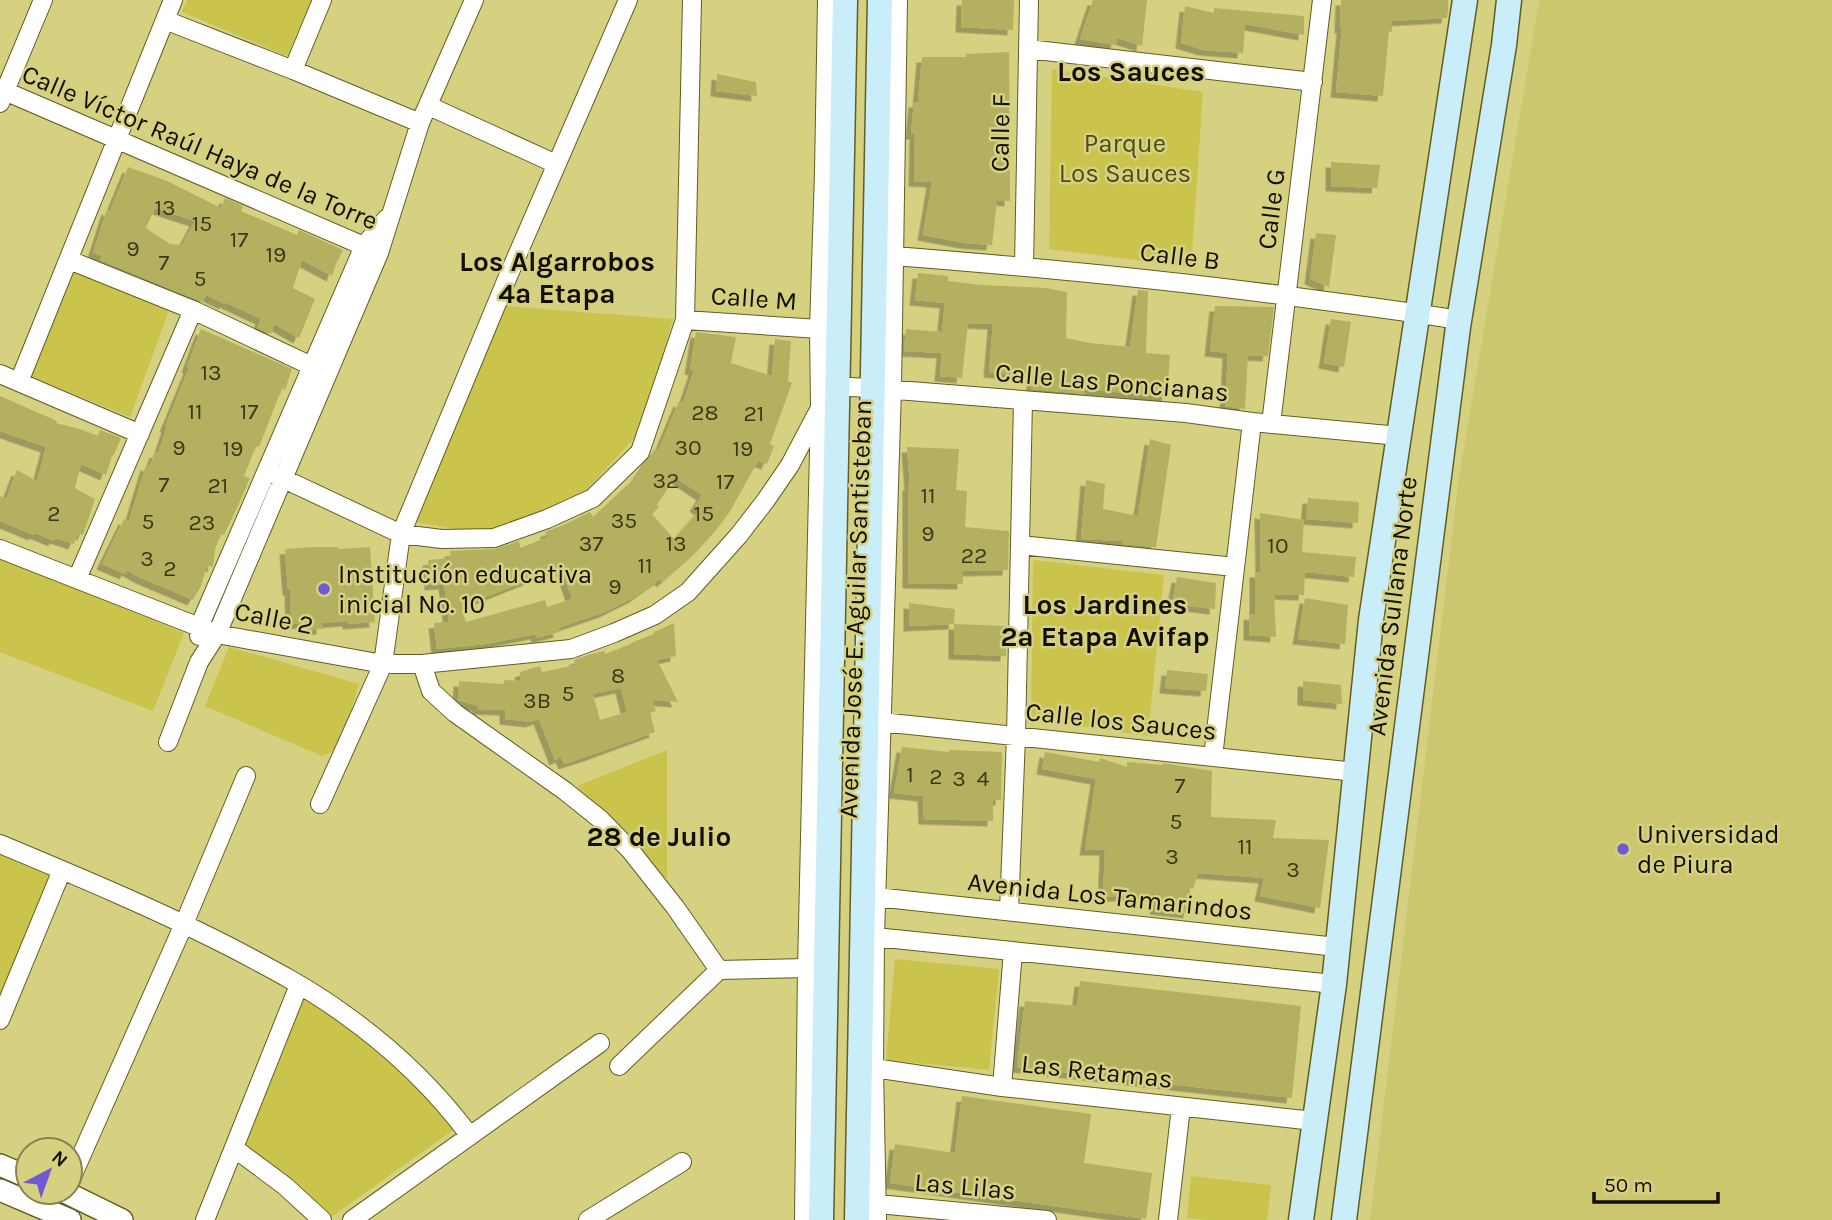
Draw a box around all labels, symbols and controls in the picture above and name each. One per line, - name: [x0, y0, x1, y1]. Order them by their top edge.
- district label: Los Sauces: [1057, 55, 1205, 88]
- street label: Calle Víctor Raúl Haya de la Torre: [17, 58, 382, 237]
- street label: Calle F: [984, 94, 1017, 172]
- park label: Parque Los Sauces: [1059, 128, 1191, 189]
- street label: Calle G: [1251, 167, 1292, 251]
- house number: 13: [154, 194, 176, 221]
- house number: 15: [192, 210, 212, 237]
- house number: 17: [230, 226, 248, 253]
- house number: 9: [126, 235, 140, 262]
- street label: Calle B: [1138, 236, 1222, 277]
- house number: 19: [266, 241, 286, 268]
- district label: Los Algarrobos 4ª Etapa: [459, 245, 655, 310]
- house number: 7: [159, 249, 170, 276]
- house number: 5: [194, 265, 206, 292]
- street label: Calle M: [710, 280, 798, 317]
- street label: Calle Las Poncianas: [994, 357, 1230, 408]
- house number: 13: [200, 359, 222, 386]
- house number: 11: [187, 398, 203, 425]
- house number: 17: [240, 398, 258, 425]
- house number: 28: [691, 399, 719, 426]
- street label: Avenida José E. Aguilar Santisteban: [833, 399, 878, 819]
- house number: 21: [744, 400, 764, 427]
- house number: 9: [172, 434, 186, 461]
- house number: 30: [674, 434, 702, 461]
- house number: 19: [223, 435, 243, 462]
- house number: 19: [733, 435, 753, 462]
- house number: 32: [653, 467, 679, 494]
- house number: 17: [716, 468, 734, 495]
- house number: 7: [159, 471, 170, 498]
- house number: 21: [208, 472, 228, 499]
- street label: Avenida Sullana Norte: [1361, 475, 1424, 738]
- house number: 11: [920, 482, 936, 509]
- house number: 2: [47, 500, 61, 527]
- house number: 15: [694, 500, 714, 527]
- house number: 35: [611, 507, 637, 534]
- house number: 5: [142, 508, 154, 535]
- house number: 23: [189, 509, 215, 536]
- house number: 9: [921, 520, 935, 547]
- house number: 37: [579, 530, 603, 557]
- house number: 13: [665, 530, 687, 557]
- house number: 10: [1267, 532, 1289, 559]
- house number: 22: [961, 542, 987, 569]
- house number: 3: [140, 545, 154, 572]
- house number: 11: [637, 552, 653, 579]
- house number: 2: [163, 555, 177, 582]
- place label: Institución educativa inicial No. 10: [338, 559, 592, 620]
- house number: 9: [608, 573, 622, 600]
- marker: Institución educativa inicial No. 10: [316, 581, 332, 597]
- district label: Los Jardines 2ª Etapa Avifap: [1000, 588, 1210, 653]
- street label: Calle 2: [232, 596, 316, 641]
- house number: 8: [611, 662, 625, 689]
- house number: 5: [562, 680, 574, 707]
- house number: 3B: [523, 687, 551, 714]
- street label: Calle los Sauces: [1024, 696, 1218, 747]
- house number: 1: [906, 761, 914, 788]
- house number: 2: [929, 763, 943, 790]
- house number: 3: [952, 765, 966, 792]
- house number: 4: [977, 765, 990, 792]
- house number: 7: [1175, 772, 1186, 799]
- house number: 5: [1170, 808, 1182, 835]
- place label: Universidad de Piura: [1637, 819, 1780, 880]
- district label: 28 de Julio: [587, 820, 731, 853]
- house number: 11: [1237, 833, 1253, 860]
- marker: Universidad de Piura: [1615, 841, 1631, 857]
- house number: 3: [1165, 843, 1179, 870]
- house number: 3: [1286, 856, 1300, 883]
- street label: Avenida Los Tamarindos: [966, 866, 1254, 927]
- street label: Las Retamas: [1020, 1048, 1174, 1095]
- north arrow: [14, 1136, 84, 1206]
- text: N: [47, 1146, 72, 1172]
- scale bar: [1594, 1160, 1718, 1204]
- street label: Las Lilas: [913, 1167, 1017, 1206]
- text: 50 m: [1604, 1173, 1653, 1197]

